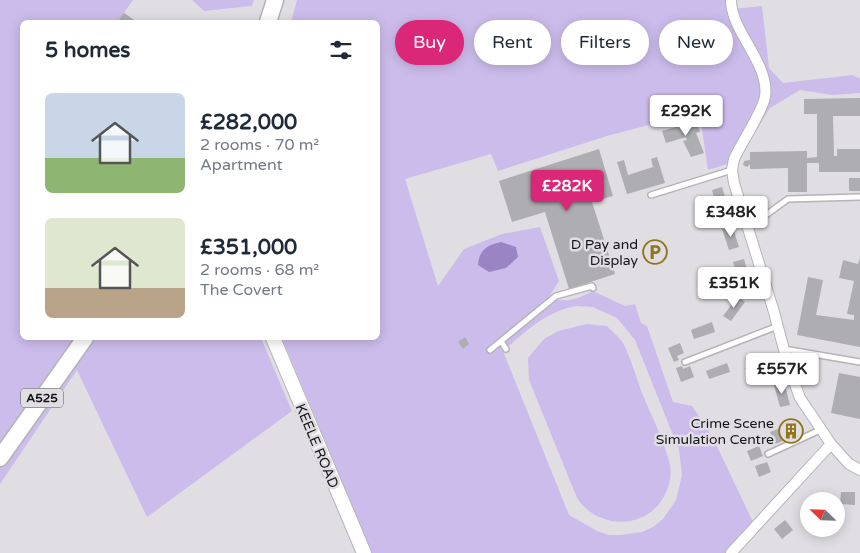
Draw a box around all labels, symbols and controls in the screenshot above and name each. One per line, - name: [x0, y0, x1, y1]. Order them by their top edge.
- chip: Buy: [395, 20, 464, 65]
- chip: Rent: [474, 20, 551, 65]
- chip: Filters: [561, 20, 649, 65]
- chip: New: [659, 20, 733, 65]
- icon: filters: [327, 36, 355, 64]
- text: 5 homes: [45, 38, 130, 63]
- pin: £292K: [651, 94, 721, 137]
- text: £292K: [661, 101, 711, 121]
- text: £282,000: [200, 110, 297, 135]
- icon: home: [85, 113, 145, 173]
- text: 2 rooms · 70 m²: [200, 135, 319, 155]
- text: Apartment: [200, 155, 283, 175]
- pin: £282K: [532, 170, 602, 212]
- text: £282K: [542, 176, 592, 196]
- pin: £348K: [696, 196, 766, 238]
- text: £348K: [706, 202, 756, 222]
- text: £351,000: [200, 235, 297, 260]
- place label: D Pay and Display: [571, 236, 638, 269]
- icon: home: [85, 238, 145, 298]
- parking icon: D Pay and Display: [642, 239, 668, 265]
- text: 2 rooms · 68 m²: [200, 260, 319, 280]
- pin: £351K: [699, 266, 769, 309]
- text: £351K: [709, 273, 759, 293]
- text: The Covert: [200, 280, 283, 300]
- pin: £557K: [747, 352, 817, 395]
- text: £557K: [757, 359, 807, 379]
- road number: A525: [21, 388, 63, 408]
- street label: KEELE ROAD: [292, 401, 342, 491]
- place label: Crime Scene Simulation Centre: [656, 415, 774, 448]
- building icon: Crime Scene Simulation Centre: [778, 418, 804, 444]
- north arrow: [800, 492, 845, 538]
- map controls: [800, 492, 845, 537]

